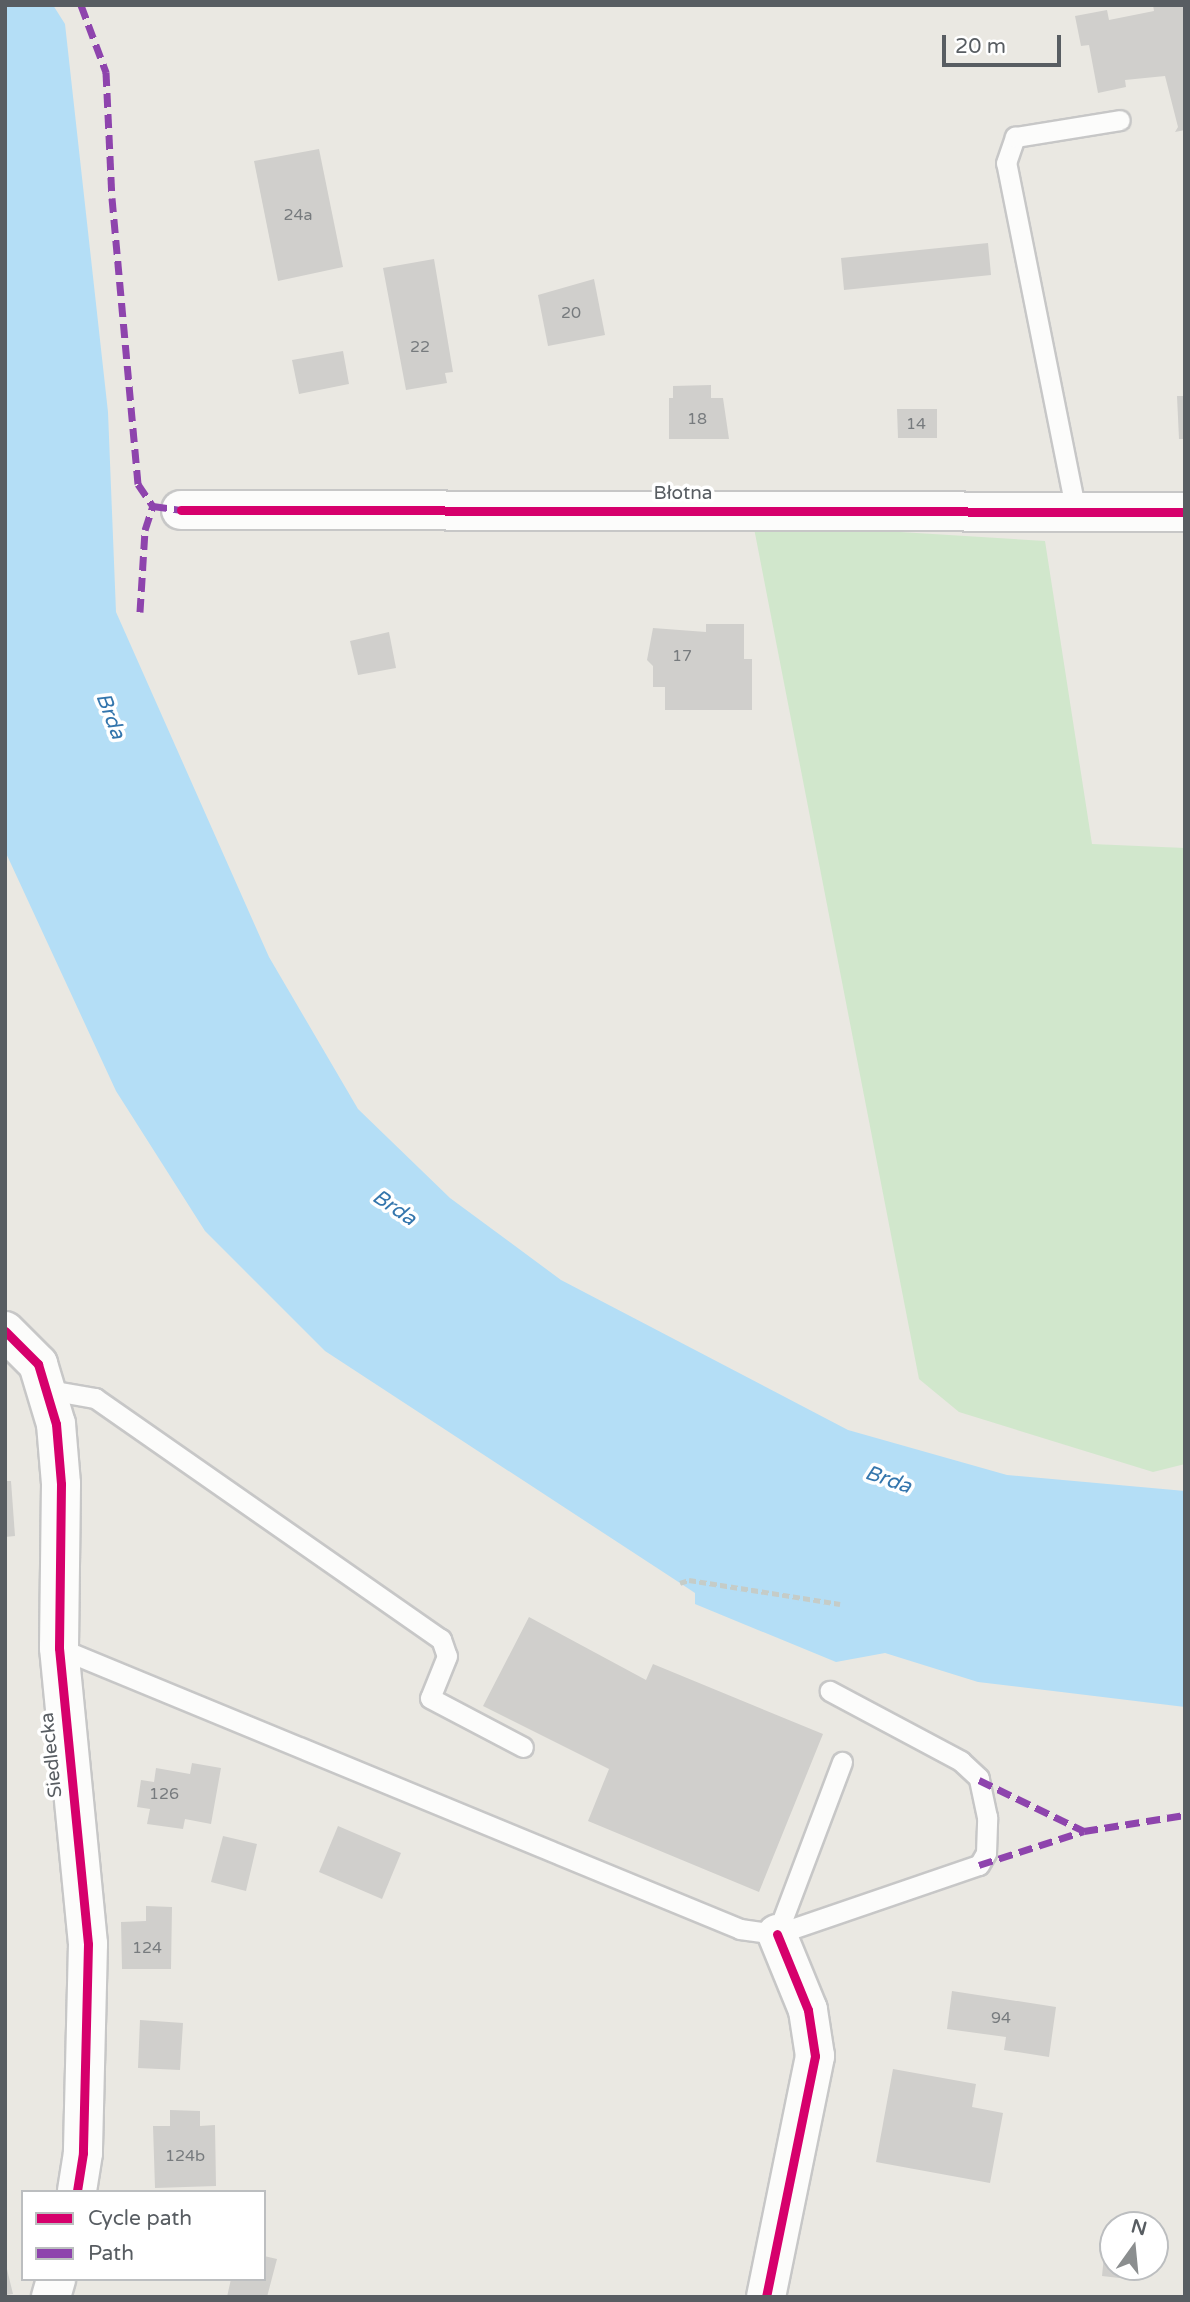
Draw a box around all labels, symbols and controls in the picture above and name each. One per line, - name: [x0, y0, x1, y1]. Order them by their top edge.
- scale bar: [945, 21, 1064, 65]
- text: 20 m: [955, 34, 1006, 59]
- house number: 24a: [283, 205, 313, 225]
- house number: 20: [561, 303, 581, 323]
- house number: 22: [410, 337, 430, 357]
- house number: 18: [687, 409, 707, 429]
- house number: 14: [906, 414, 926, 434]
- street label: Błotna: [653, 483, 713, 505]
- house number: 17: [672, 646, 692, 666]
- water label: Brda: [90, 689, 130, 743]
- water label: Brda: [367, 1184, 421, 1232]
- water label: Brda: [862, 1460, 914, 1500]
- street label: Siedlecka: [36, 1711, 68, 1799]
- house number: 126: [149, 1784, 179, 1804]
- house number: 124: [132, 1938, 162, 1958]
- house number: 94: [991, 2008, 1011, 2028]
- house number: 124b: [165, 2146, 205, 2166]
- legend: [21, 2190, 266, 2281]
- text: Cycle path: [88, 2206, 192, 2231]
- north arrow: [1099, 2211, 1169, 2281]
- text: N: [1129, 2215, 1149, 2240]
- text: Path: [88, 2241, 134, 2266]

